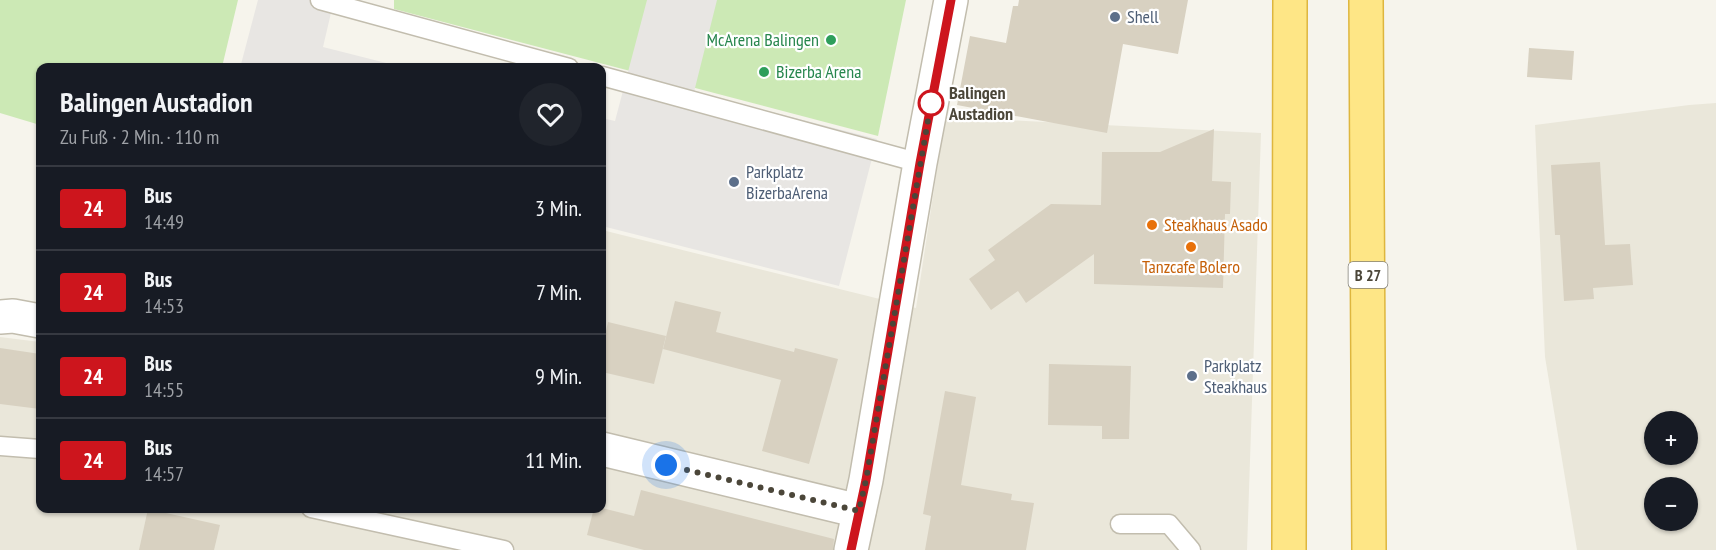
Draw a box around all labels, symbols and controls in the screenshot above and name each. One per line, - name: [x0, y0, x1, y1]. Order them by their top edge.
- place label: Shell: [1127, 5, 1159, 28]
- marker: Shell: [1108, 10, 1122, 24]
- place label: McArena Balingen: [707, 28, 819, 51]
- marker: McArena Balingen: [824, 33, 838, 47]
- place label: Bizerba Arena: [776, 60, 861, 83]
- marker: Bizerba Arena: [757, 65, 771, 79]
- place label: Balingen Austadion: [948, 81, 1013, 125]
- text: Balingen Austadion: [60, 83, 253, 120]
- button: heart: [519, 83, 582, 146]
- marker: Balingen Austadion: [918, 90, 944, 116]
- text: Zu Fuß · 2 Min. · 110 m: [60, 124, 219, 150]
- place label: Parkplatz BizerbaArena: [746, 160, 828, 204]
- marker: Parkplatz BizerbaArena: [727, 175, 741, 189]
- text: Bus: [144, 181, 172, 209]
- text: 3 Min.: [535, 194, 582, 222]
- text: 24: [83, 195, 103, 222]
- text: 14:49: [144, 209, 184, 235]
- place label: Steakhaus Asado: [1164, 213, 1268, 236]
- marker: Steakhaus Asado: [1145, 218, 1159, 232]
- marker: Tanzcafe Bolero: [1184, 240, 1198, 254]
- place label: Tanzcafe Bolero: [1142, 255, 1240, 278]
- road number: B 27: [1348, 262, 1388, 288]
- text: Bus: [144, 265, 172, 293]
- text: 7 Min.: [536, 278, 582, 306]
- text: 24: [83, 279, 103, 306]
- text: 14:53: [144, 293, 184, 319]
- text: Bus: [144, 349, 172, 377]
- place label: Parkplatz Steakhaus: [1204, 354, 1267, 398]
- text: 9 Min.: [535, 362, 582, 390]
- text: 24: [83, 363, 103, 390]
- marker: Parkplatz Steakhaus: [1185, 369, 1199, 383]
- text: 14:55: [144, 377, 184, 403]
- map controls: [1644, 411, 1698, 531]
- button: +: [1644, 411, 1698, 465]
- text: Bus: [144, 433, 172, 461]
- text: 11 Min.: [525, 446, 582, 474]
- text: 24: [83, 447, 103, 474]
- your location: [651, 450, 681, 480]
- text: 14:57: [144, 461, 184, 487]
- button: −: [1644, 477, 1698, 531]

